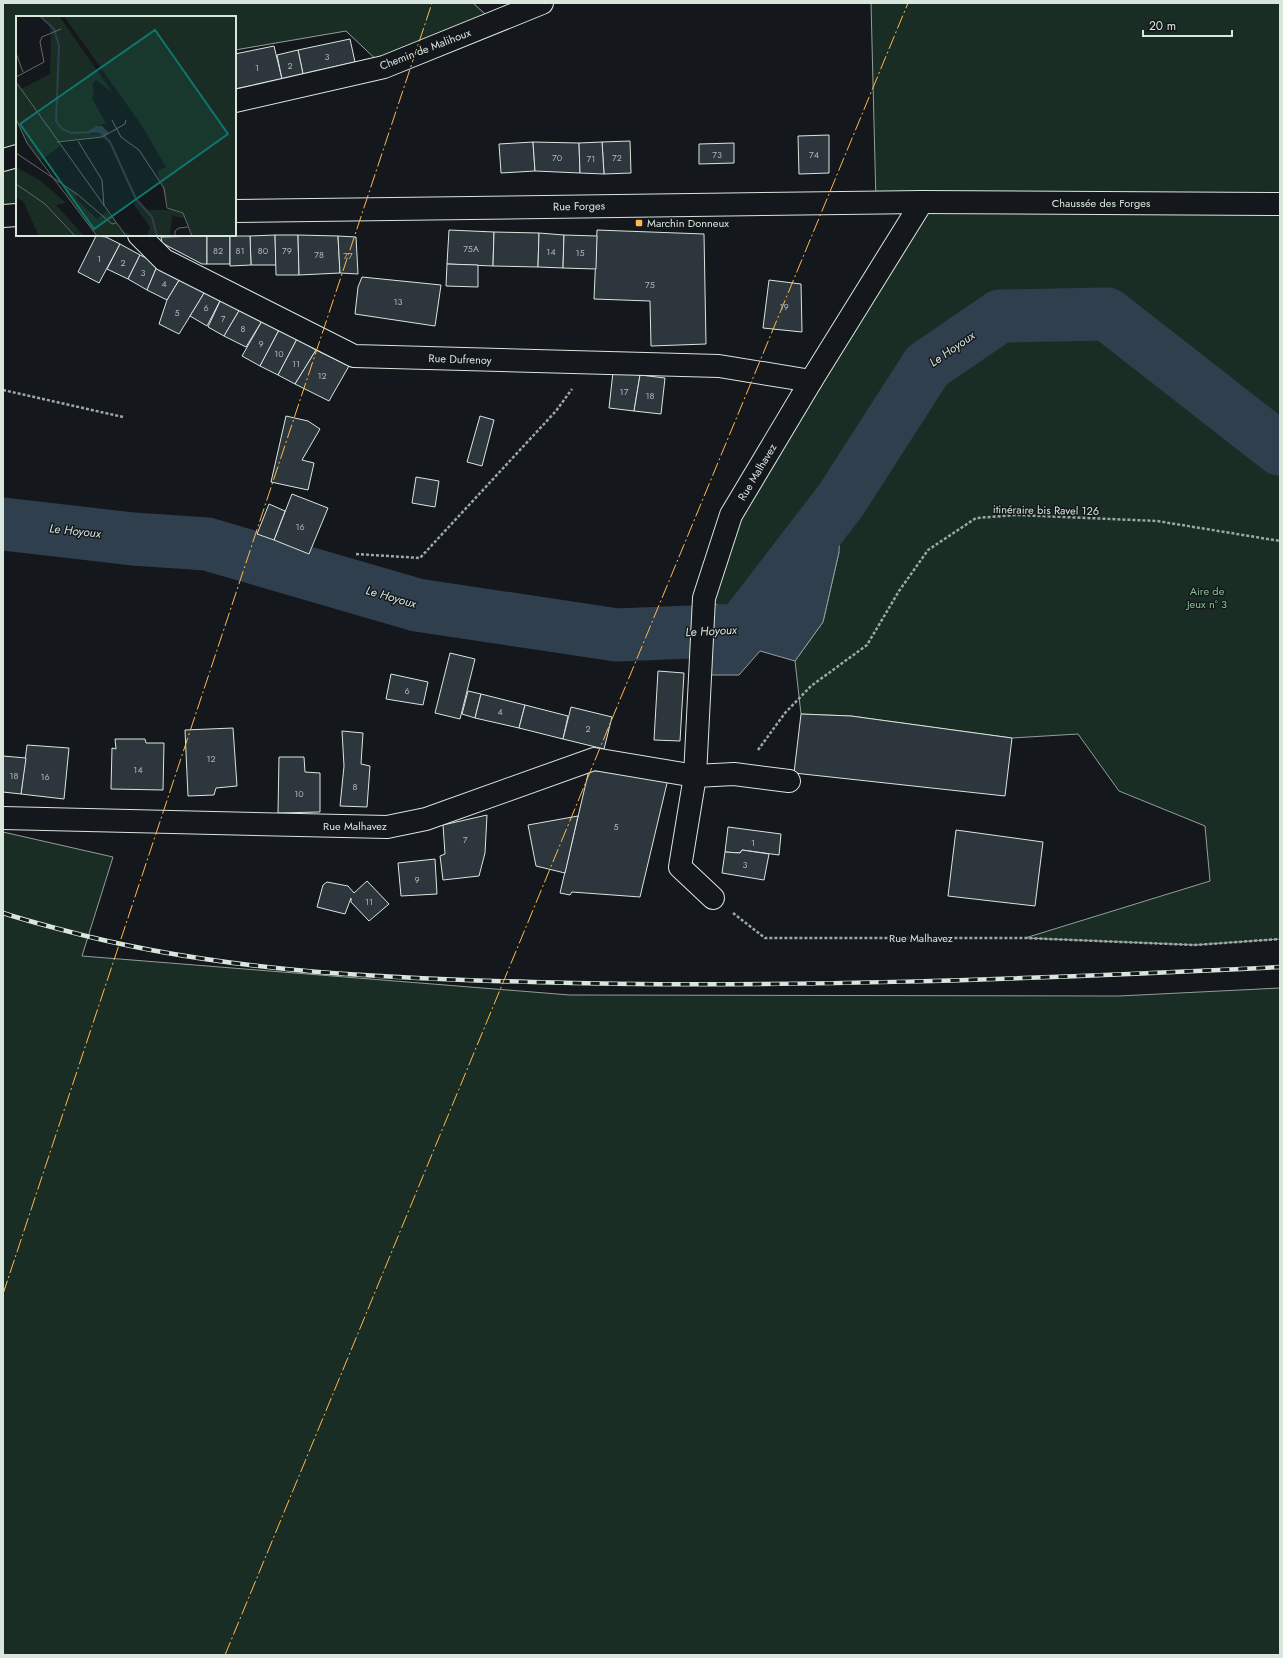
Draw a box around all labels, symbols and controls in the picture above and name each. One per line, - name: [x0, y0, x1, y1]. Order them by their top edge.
- scale bar: [1143, 12, 1232, 38]
- inset map: [16, 16, 236, 236]
- text: 20 m: [1149, 17, 1176, 35]
- street label: Chemin de Malihoux: [377, 24, 473, 74]
- house number: 3: [325, 50, 330, 63]
- house number: 2: [287, 59, 293, 72]
- house number: 1: [255, 61, 259, 74]
- house number: 73: [712, 148, 722, 161]
- house number: 74: [809, 148, 819, 161]
- house number: 70: [552, 151, 563, 164]
- house number: 72: [612, 151, 622, 164]
- house number: 71: [587, 152, 595, 165]
- street label: Chaussée des Forges: [1052, 195, 1151, 211]
- street label: Rue Forges: [553, 198, 606, 214]
- place label: Marchin Donneux: [647, 215, 729, 231]
- marker: Marchin Donneux: [634, 218, 644, 228]
- house number: 75A: [463, 242, 479, 255]
- house number: 82: [213, 244, 223, 257]
- house number: 81: [236, 244, 244, 257]
- house number: 80: [258, 244, 269, 257]
- house number: 79: [282, 244, 292, 257]
- house number: 14: [546, 245, 556, 258]
- house number: 15: [575, 246, 585, 259]
- house number: 78: [314, 248, 324, 261]
- house number: 77: [343, 249, 353, 262]
- house number: 1: [97, 252, 101, 265]
- house number: 2: [120, 256, 126, 269]
- house number: 3: [141, 266, 146, 279]
- house number: 4: [161, 277, 167, 290]
- house number: 75: [645, 278, 655, 291]
- house number: 13: [394, 295, 403, 308]
- house number: 19: [779, 300, 789, 313]
- house number: 6: [203, 301, 209, 314]
- house number: 5: [174, 306, 180, 319]
- house number: 7: [221, 312, 226, 325]
- house number: 8: [241, 322, 246, 335]
- water label: Le Hoyoux: [926, 326, 979, 371]
- house number: 9: [258, 337, 264, 350]
- house number: 10: [274, 347, 284, 360]
- street label: Rue Dufrenoy: [428, 350, 492, 368]
- house number: 11: [292, 357, 300, 370]
- house number: 12: [317, 369, 327, 382]
- house number: 17: [620, 385, 629, 398]
- house number: 18: [646, 389, 655, 402]
- street label: Rue Malhavez: [734, 440, 780, 504]
- street label: itinéraire bis Ravel 126: [993, 501, 1099, 519]
- water label: Le Hoyoux: [48, 519, 103, 543]
- house number: 16: [295, 520, 305, 533]
- water label: Le Hoyoux: [364, 581, 419, 613]
- park label: Aire de Jeux n° 3: [1185, 583, 1227, 612]
- water label: Le Hoyoux: [685, 621, 738, 641]
- house number: 6: [404, 684, 410, 697]
- house number: 4: [497, 705, 503, 718]
- house number: 2: [585, 722, 591, 735]
- house number: 12: [206, 752, 216, 765]
- house number: 14: [133, 763, 143, 776]
- house number: 18: [10, 769, 19, 782]
- house number: 16: [40, 770, 50, 783]
- house number: 8: [353, 780, 358, 793]
- house number: 10: [294, 787, 304, 800]
- street label: Rue Malhavez: [323, 818, 387, 834]
- house number: 5: [613, 820, 619, 833]
- house number: 7: [463, 833, 468, 846]
- house number: 1: [751, 836, 755, 849]
- house number: 3: [743, 858, 748, 871]
- house number: 9: [414, 873, 420, 886]
- house number: 11: [365, 895, 373, 908]
- street label: Rue Malhavez: [889, 930, 953, 946]

